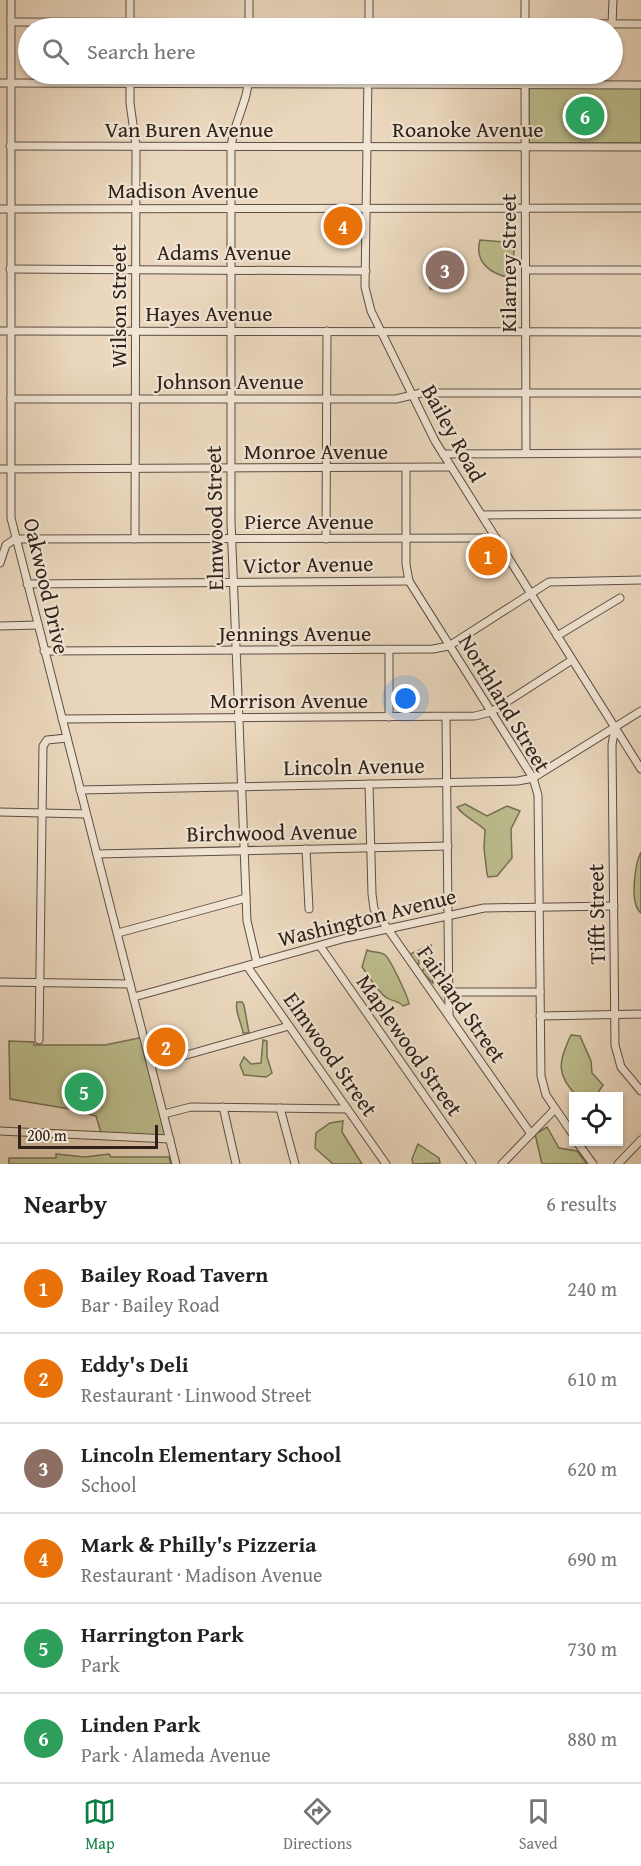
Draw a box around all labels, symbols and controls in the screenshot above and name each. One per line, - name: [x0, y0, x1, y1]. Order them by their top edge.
- search box: [18, 18, 623, 84]
- icon: search: [39, 35, 72, 68]
- text: Search here: [87, 35, 196, 67]
- pin: 6: [566, 94, 604, 138]
- street label: Van Buren Avenue: [105, 113, 273, 145]
- street label: Roanoke Avenue: [392, 113, 544, 145]
- street label: Madison Avenue: [107, 174, 259, 206]
- street label: Kilarney Street: [492, 193, 524, 332]
- pin: 4: [324, 204, 362, 248]
- street label: Adams Avenue: [157, 236, 291, 268]
- street label: Wilson Street: [102, 244, 134, 368]
- pin: 3: [426, 248, 464, 292]
- street label: Hayes Avenue: [145, 297, 273, 329]
- street label: Johnson Avenue: [153, 365, 304, 397]
- street label: Bailey Road: [414, 378, 494, 488]
- street label: Monroe Avenue: [244, 435, 388, 467]
- street label: Elmwood Street: [197, 445, 231, 591]
- street label: Pierce Avenue: [244, 505, 374, 537]
- street label: Oakwood Drive: [16, 515, 78, 657]
- pin: 1: [468, 534, 508, 578]
- street label: Victor Avenue: [242, 547, 374, 581]
- street label: Jennings Avenue: [216, 617, 371, 649]
- street label: Northland Street: [451, 628, 559, 778]
- street label: Morrison Avenue: [210, 684, 368, 716]
- your location: [391, 684, 420, 713]
- street label: Lincoln Avenue: [283, 749, 425, 783]
- street label: Birchwood Avenue: [186, 815, 358, 849]
- street label: Tifft Street: [579, 863, 613, 965]
- street label: Washington Avenue: [275, 879, 459, 955]
- street label: Fairland Street: [410, 939, 514, 1069]
- street label: Maplewood Street: [349, 968, 471, 1123]
- street label: Elmwood Street: [276, 985, 386, 1123]
- pin: 2: [146, 1024, 186, 1070]
- pin: 5: [64, 1070, 104, 1114]
- map controls: [569, 1092, 623, 1146]
- button: locate: [569, 1092, 623, 1146]
- scale bar: [18, 1122, 158, 1150]
- text: 200 m: [27, 1123, 67, 1147]
- text: Nearby: [24, 1184, 107, 1223]
- text: 6 results: [546, 1189, 617, 1218]
- text: Bailey Road Tavern: [81, 1258, 268, 1290]
- text: 1: [38, 1274, 49, 1303]
- text: 240 m: [567, 1274, 617, 1303]
- text: Bar · Bailey Road: [81, 1290, 220, 1319]
- text: Eddy's Deli: [81, 1348, 189, 1380]
- text: 2: [38, 1364, 49, 1393]
- text: 610 m: [567, 1364, 617, 1393]
- text: Restaurant · Linwood Street: [81, 1380, 312, 1409]
- text: Lincoln Elementary School: [81, 1438, 341, 1470]
- text: 3: [38, 1454, 49, 1483]
- text: 620 m: [567, 1454, 617, 1483]
- text: School: [81, 1470, 137, 1499]
- text: Mark & Philly's Pizzeria: [81, 1528, 317, 1560]
- text: 4: [38, 1544, 49, 1573]
- text: 690 m: [567, 1544, 617, 1573]
- text: Restaurant · Madison Avenue: [81, 1560, 322, 1589]
- text: Harrington Park: [81, 1618, 244, 1650]
- text: 5: [38, 1634, 49, 1663]
- text: 730 m: [567, 1634, 617, 1663]
- text: Park: [81, 1650, 120, 1679]
- text: Linden Park: [81, 1708, 200, 1740]
- text: 6: [38, 1724, 49, 1753]
- text: 880 m: [567, 1724, 617, 1753]
- text: Park · Alameda Avenue: [81, 1740, 271, 1769]
- tab: Map: [83, 1795, 116, 1855]
- tab: Directions: [283, 1795, 352, 1855]
- tab: Saved: [519, 1795, 558, 1855]

